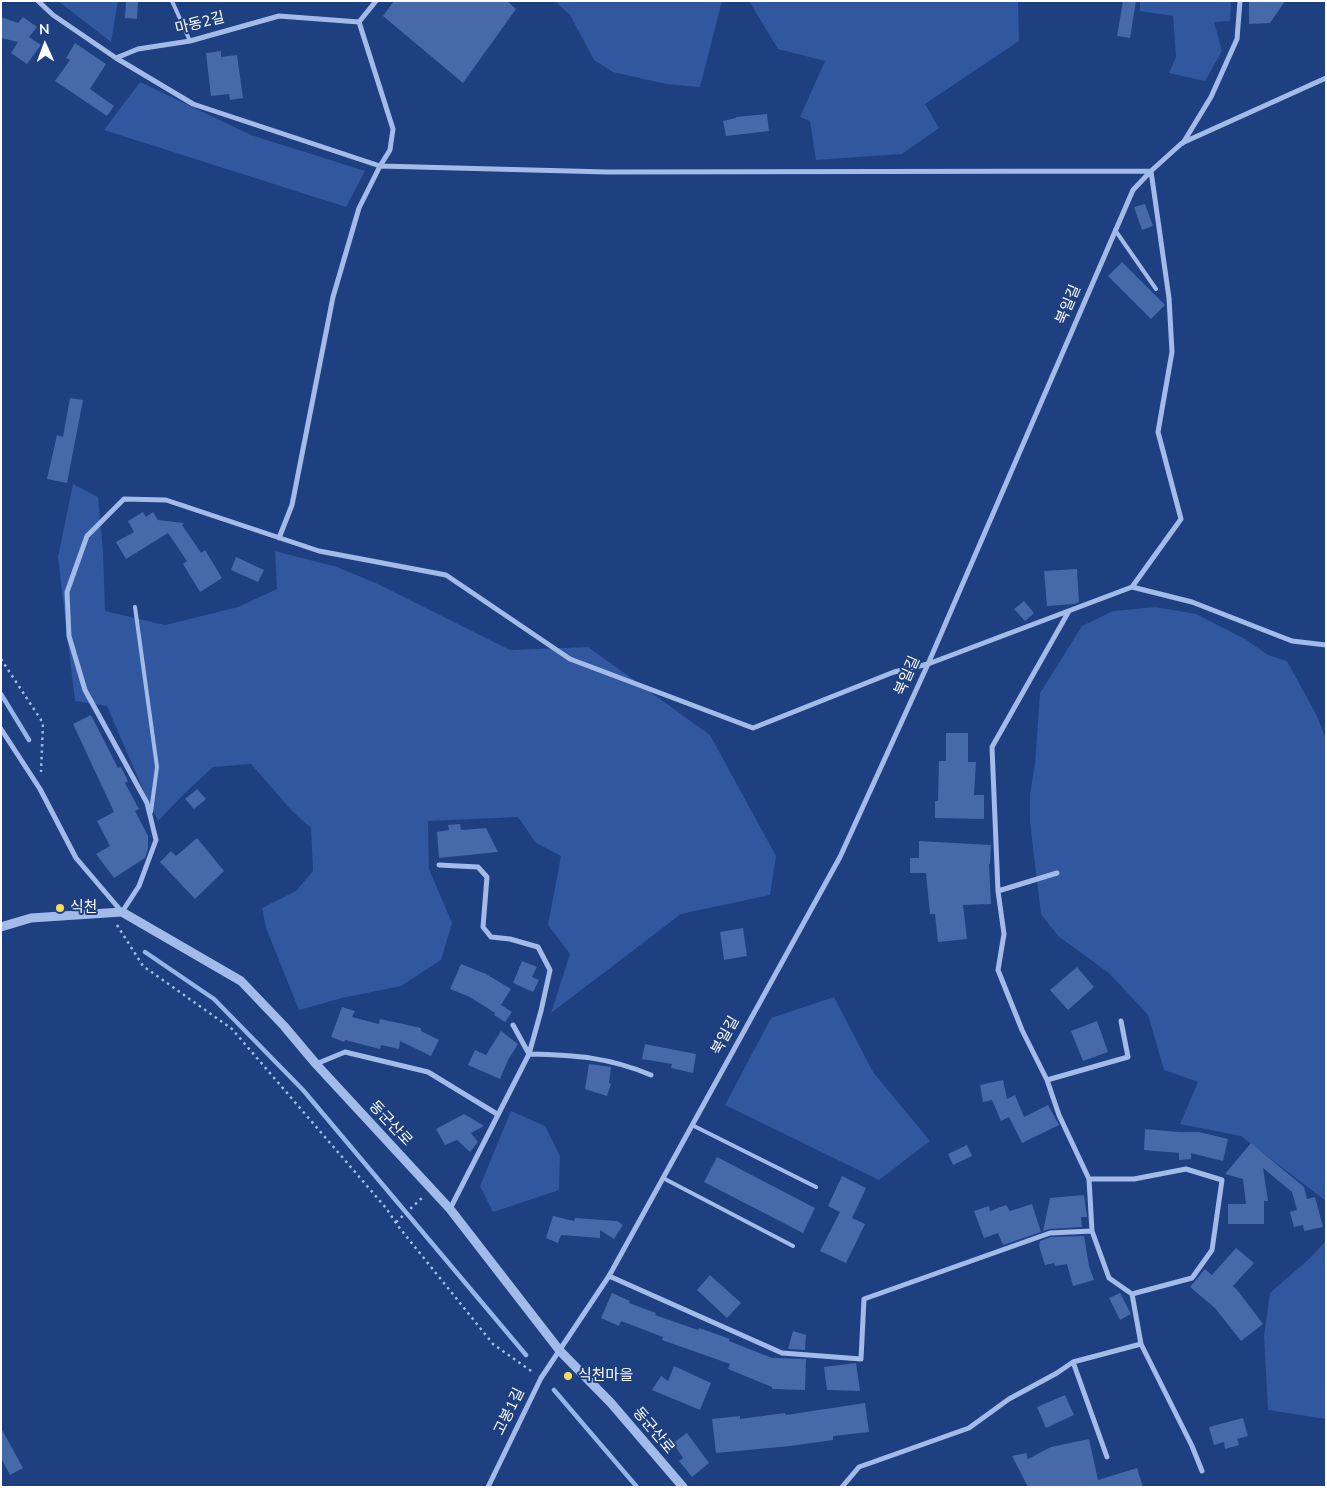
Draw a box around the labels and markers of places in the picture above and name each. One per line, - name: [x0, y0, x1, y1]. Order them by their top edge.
- place label: 식천: [70, 899, 98, 917]
- marker: 식천: [54, 902, 66, 914]
- place label: 식천마을: [578, 1367, 633, 1385]
- marker: 식천마을: [562, 1370, 574, 1382]

